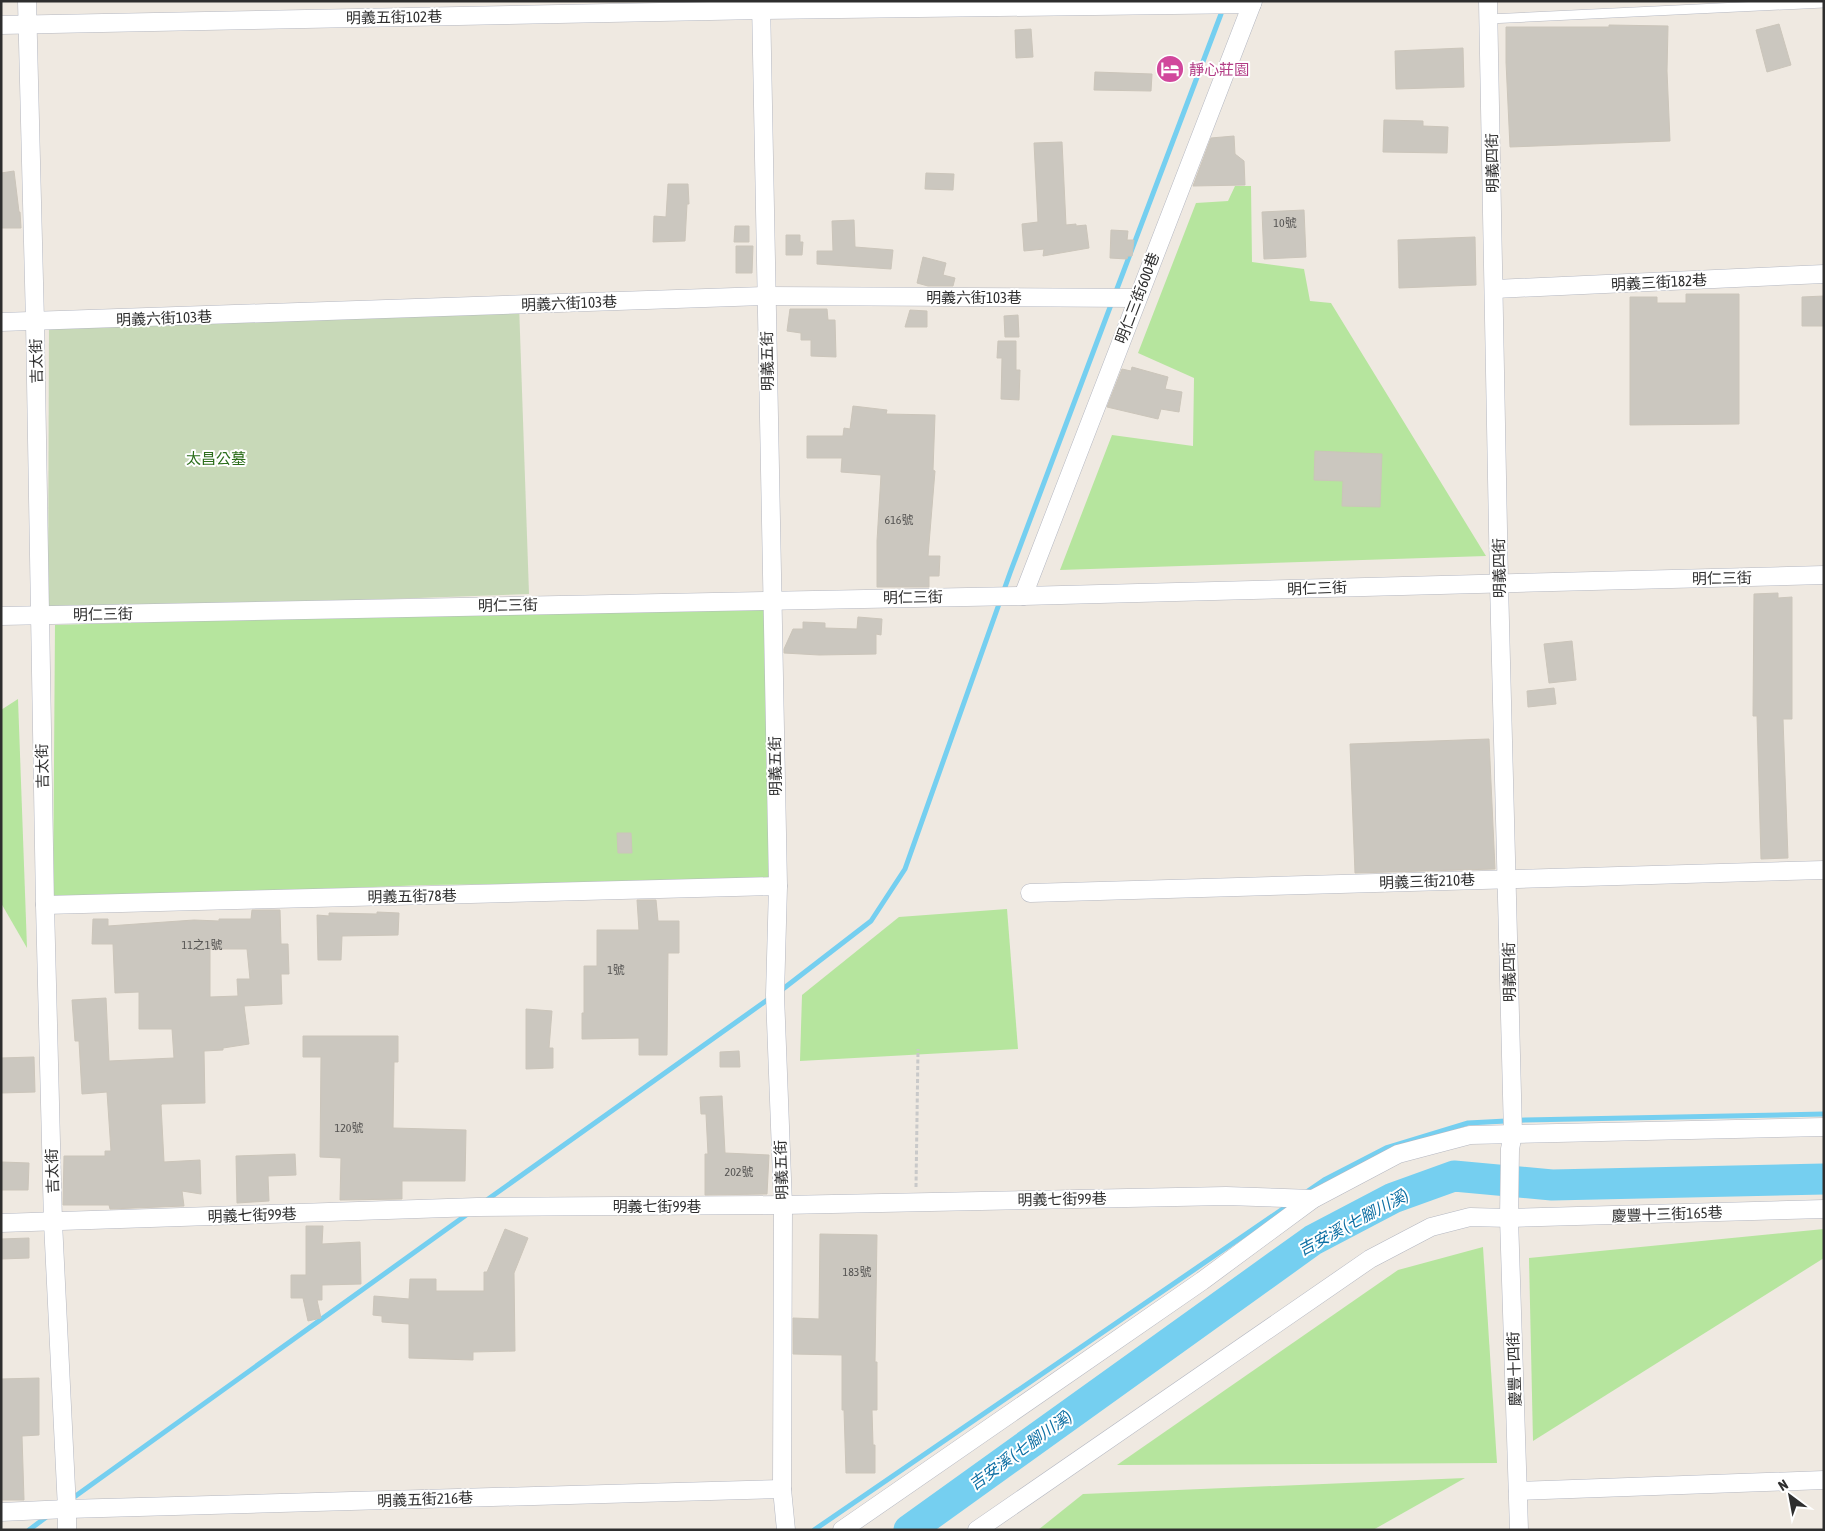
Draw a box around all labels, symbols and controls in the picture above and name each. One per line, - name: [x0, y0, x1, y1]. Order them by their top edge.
- street label: 明義五街102巷: [346, 8, 442, 26]
- hotel icon: 靜心莊園: [1155, 54, 1185, 84]
- place label: 靜心莊園: [1189, 61, 1249, 78]
- street label: 明義四街: [1483, 133, 1501, 193]
- house number: 10號: [1273, 216, 1297, 230]
- street label: 明仁三街600巷: [1112, 250, 1162, 346]
- street label: 明義三街182巷: [1611, 271, 1707, 293]
- street label: 明義六街103巷: [926, 289, 1022, 306]
- street label: 明義六街103巷: [521, 293, 617, 313]
- street label: 明義六街103巷: [116, 308, 212, 328]
- street label: 明義五街: [758, 331, 776, 391]
- street label: 吉太街: [27, 338, 45, 384]
- park label: 太昌公墓: [186, 450, 246, 467]
- house number: 616號: [885, 513, 913, 527]
- street label: 明義四街: [1490, 538, 1508, 598]
- street label: 明仁三街: [1692, 569, 1752, 587]
- street label: 明仁三街: [1287, 578, 1347, 598]
- street label: 明仁三街: [883, 588, 943, 606]
- street label: 明仁三街: [478, 596, 538, 614]
- street label: 明仁三街: [73, 605, 133, 623]
- street label: 明義五街: [766, 736, 784, 796]
- street label: 吉太街: [33, 743, 51, 789]
- street label: 明義三街210巷: [1379, 871, 1475, 891]
- street label: 明義五街78巷: [367, 887, 457, 905]
- house number: 11之1號: [182, 938, 222, 952]
- street label: 明義四街: [1500, 942, 1518, 1002]
- house number: 1號: [607, 963, 625, 977]
- house number: 120號: [335, 1121, 363, 1135]
- street label: 明義五街: [771, 1140, 791, 1200]
- street label: 吉太街: [43, 1148, 61, 1194]
- house number: 202號: [725, 1165, 753, 1179]
- water label: 吉安溪 (七腳川溪): [1295, 1185, 1412, 1259]
- street label: 明義七街99巷: [1017, 1190, 1107, 1208]
- street label: 明義七街99巷: [612, 1198, 702, 1215]
- street label: 慶豐十三街165巷: [1611, 1204, 1723, 1224]
- street label: 明義七街99巷: [207, 1205, 297, 1225]
- house number: 183號: [843, 1265, 871, 1279]
- street label: 慶豐十四街: [1504, 1331, 1524, 1407]
- water label: 吉安溪 (七腳川溪): [965, 1407, 1075, 1494]
- north arrow: [1765, 1471, 1815, 1521]
- text: N: [1775, 1476, 1791, 1494]
- street label: 明義五街216巷: [377, 1489, 473, 1509]

